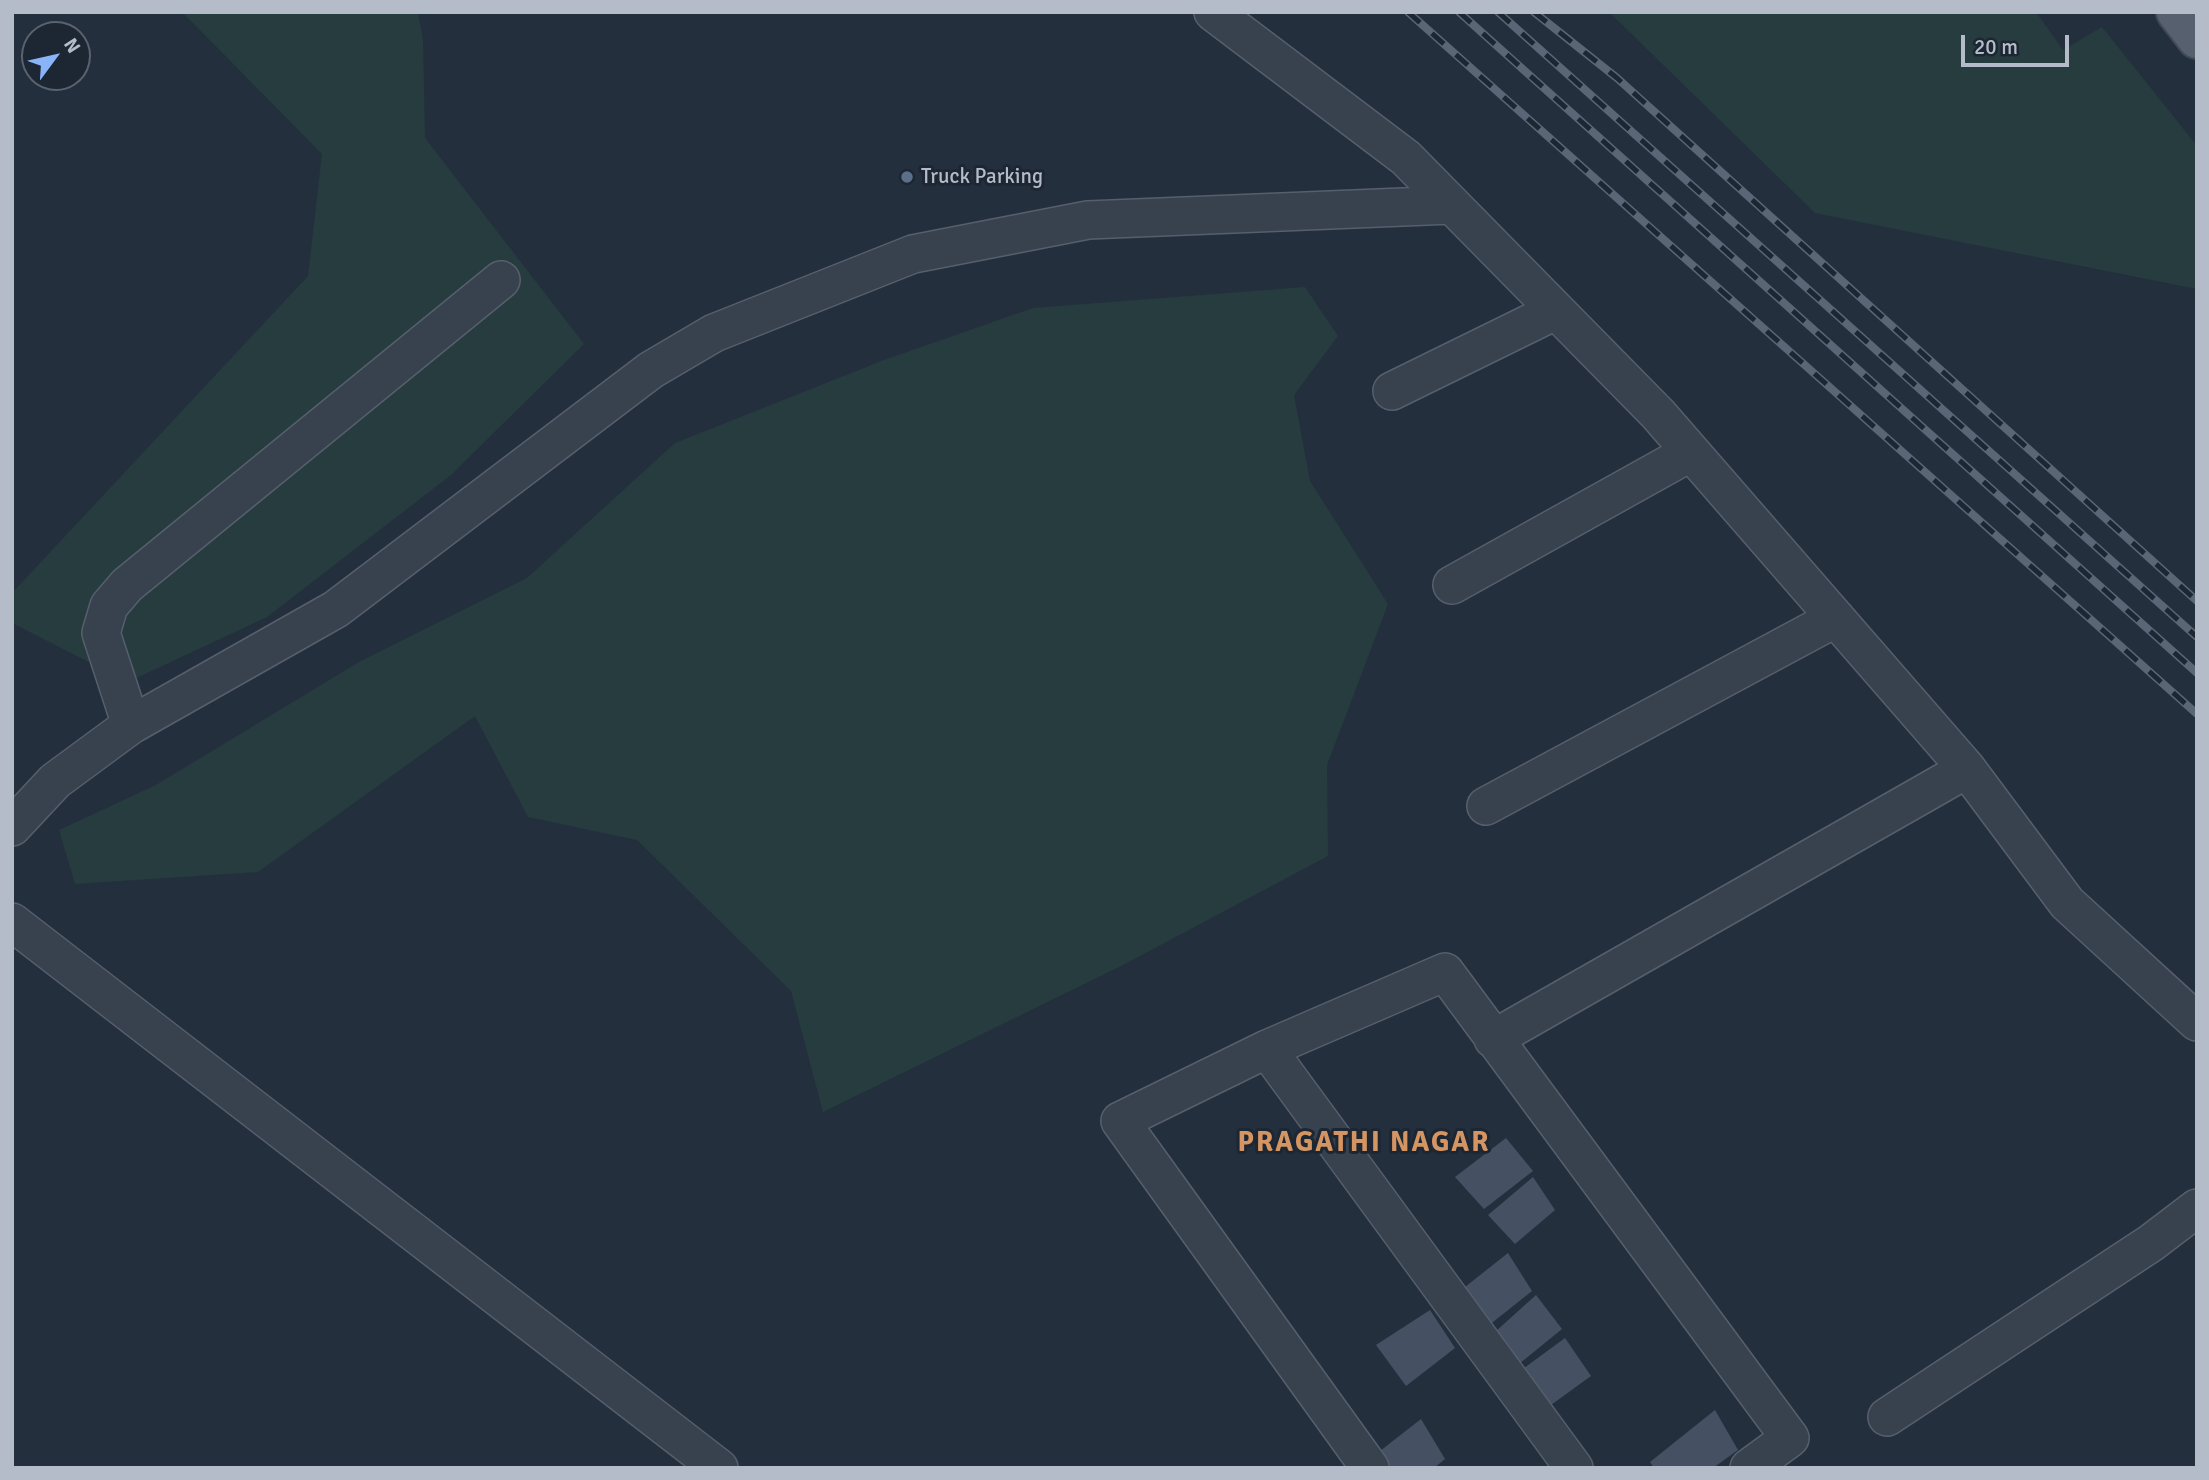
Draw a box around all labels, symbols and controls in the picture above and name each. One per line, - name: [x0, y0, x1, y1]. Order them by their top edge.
- north arrow: [21, 21, 91, 91]
- scale bar: [1964, 21, 2072, 65]
- text: N: [58, 34, 86, 58]
- text: 20 m: [1974, 34, 2018, 60]
- place label: Truck Parking: [921, 164, 1043, 190]
- marker: Truck Parking: [899, 169, 915, 185]
- district label: PRAGATHI NAGAR: [1239, 1127, 1489, 1161]

